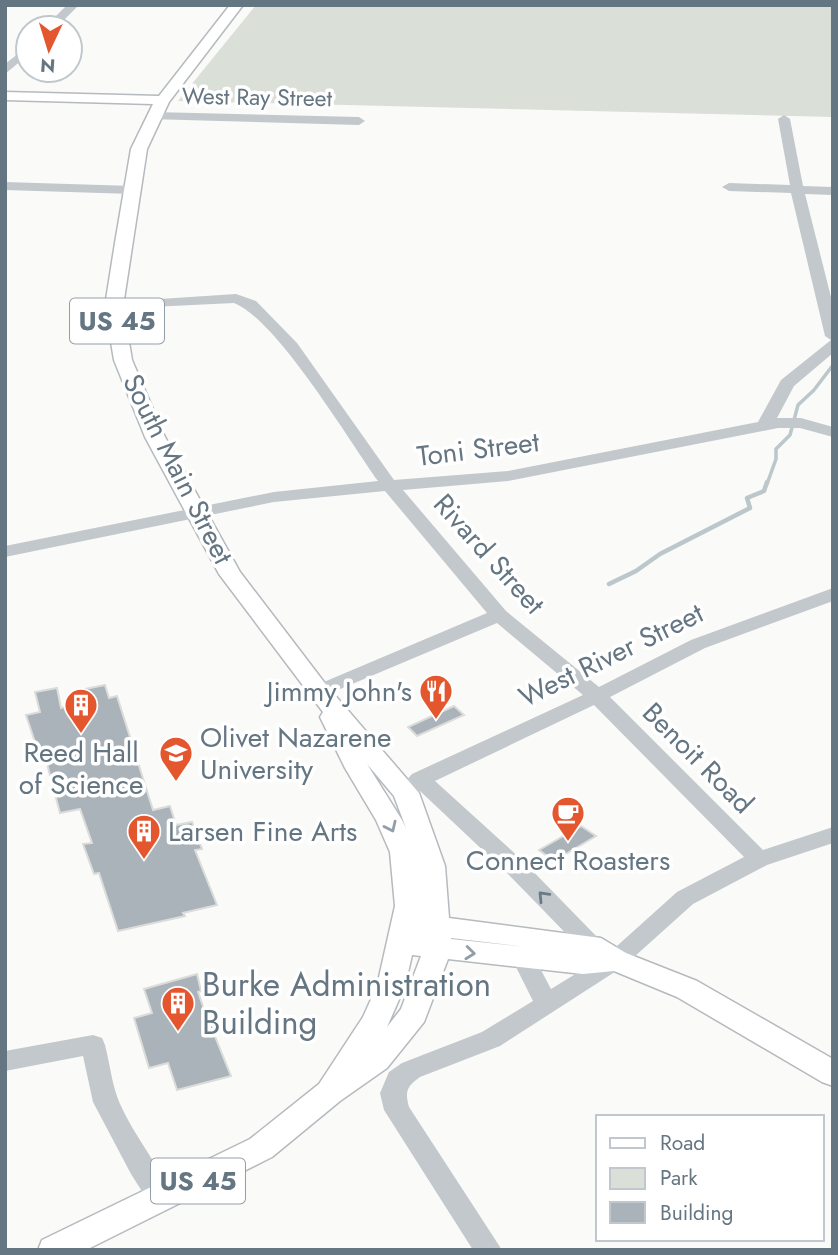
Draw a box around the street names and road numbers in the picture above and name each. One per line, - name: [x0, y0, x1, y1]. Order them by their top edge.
- street label: West Ray Street: [182, 79, 333, 115]
- road number: US 45: [70, 298, 164, 344]
- street label: South Main Street: [112, 367, 244, 571]
- street label: Toni Street: [415, 421, 542, 477]
- street label: Rivard Street: [424, 485, 554, 623]
- street label: West River Street: [512, 593, 710, 717]
- street label: Benoit Road: [633, 693, 763, 823]
- road number: US 45: [151, 1158, 245, 1204]

